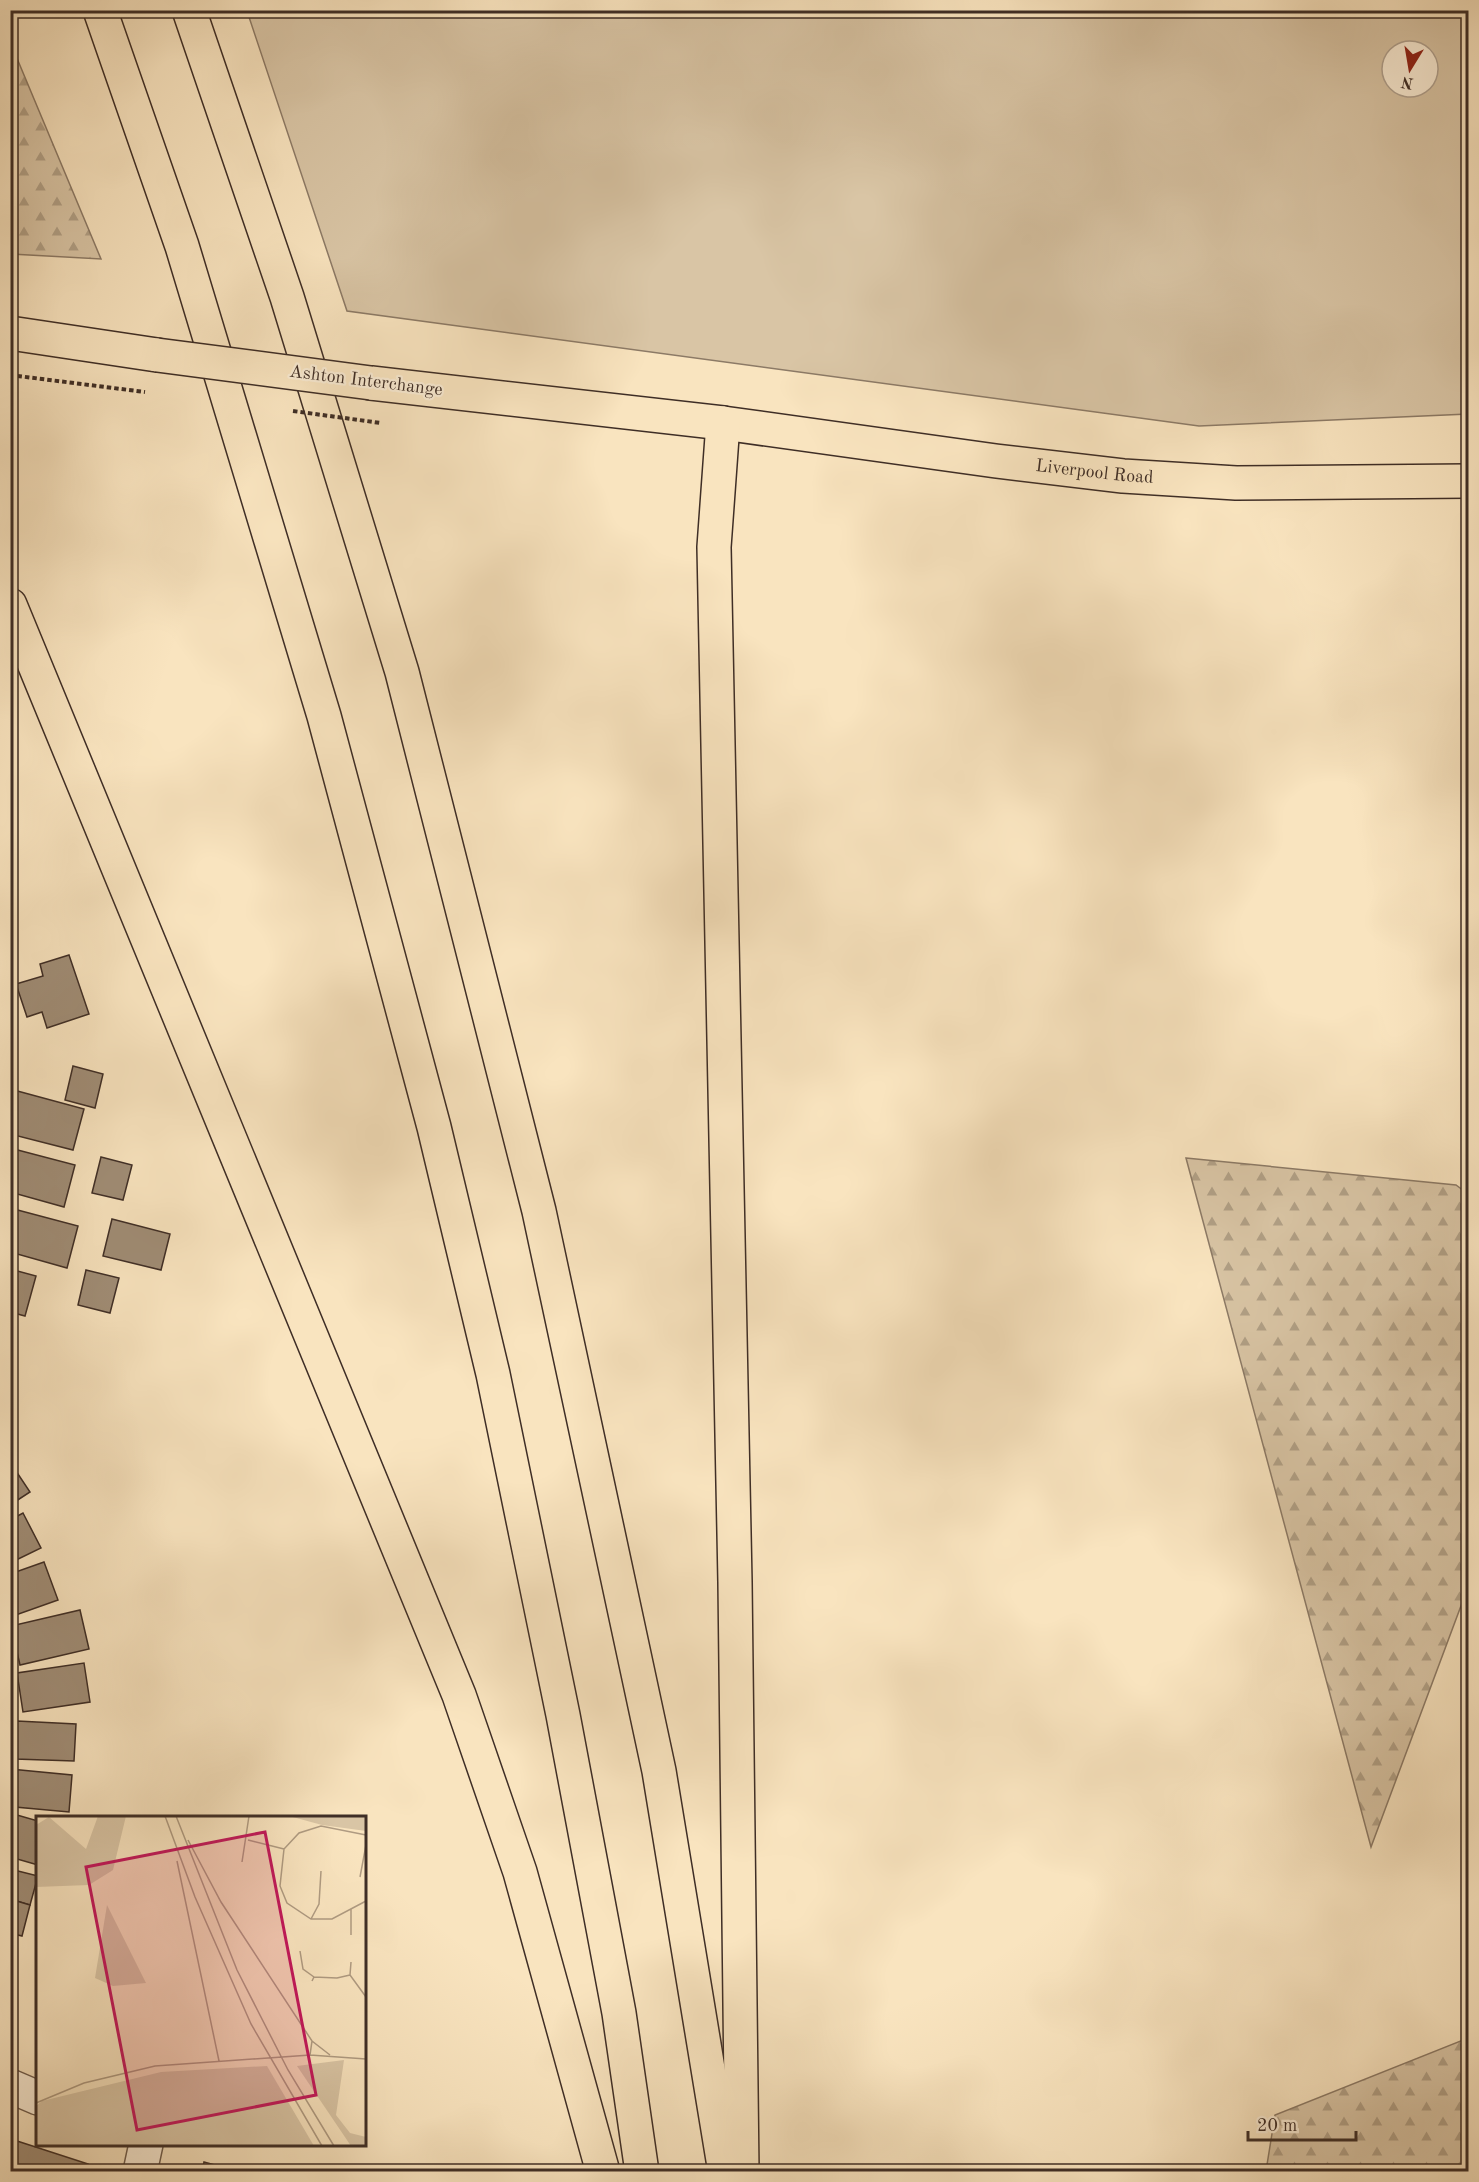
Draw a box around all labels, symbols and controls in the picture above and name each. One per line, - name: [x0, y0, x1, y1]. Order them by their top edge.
- north arrow: [1380, 39, 1440, 99]
- text: N: [1399, 73, 1415, 91]
- street label: Ashton Interchange: [288, 363, 444, 399]
- street label: Liverpool Road: [1034, 457, 1154, 487]
- inset map: [36, 1816, 366, 2146]
- scale bar: [1248, 2104, 1356, 2142]
- text: 20 m: [1257, 2117, 1297, 2135]

